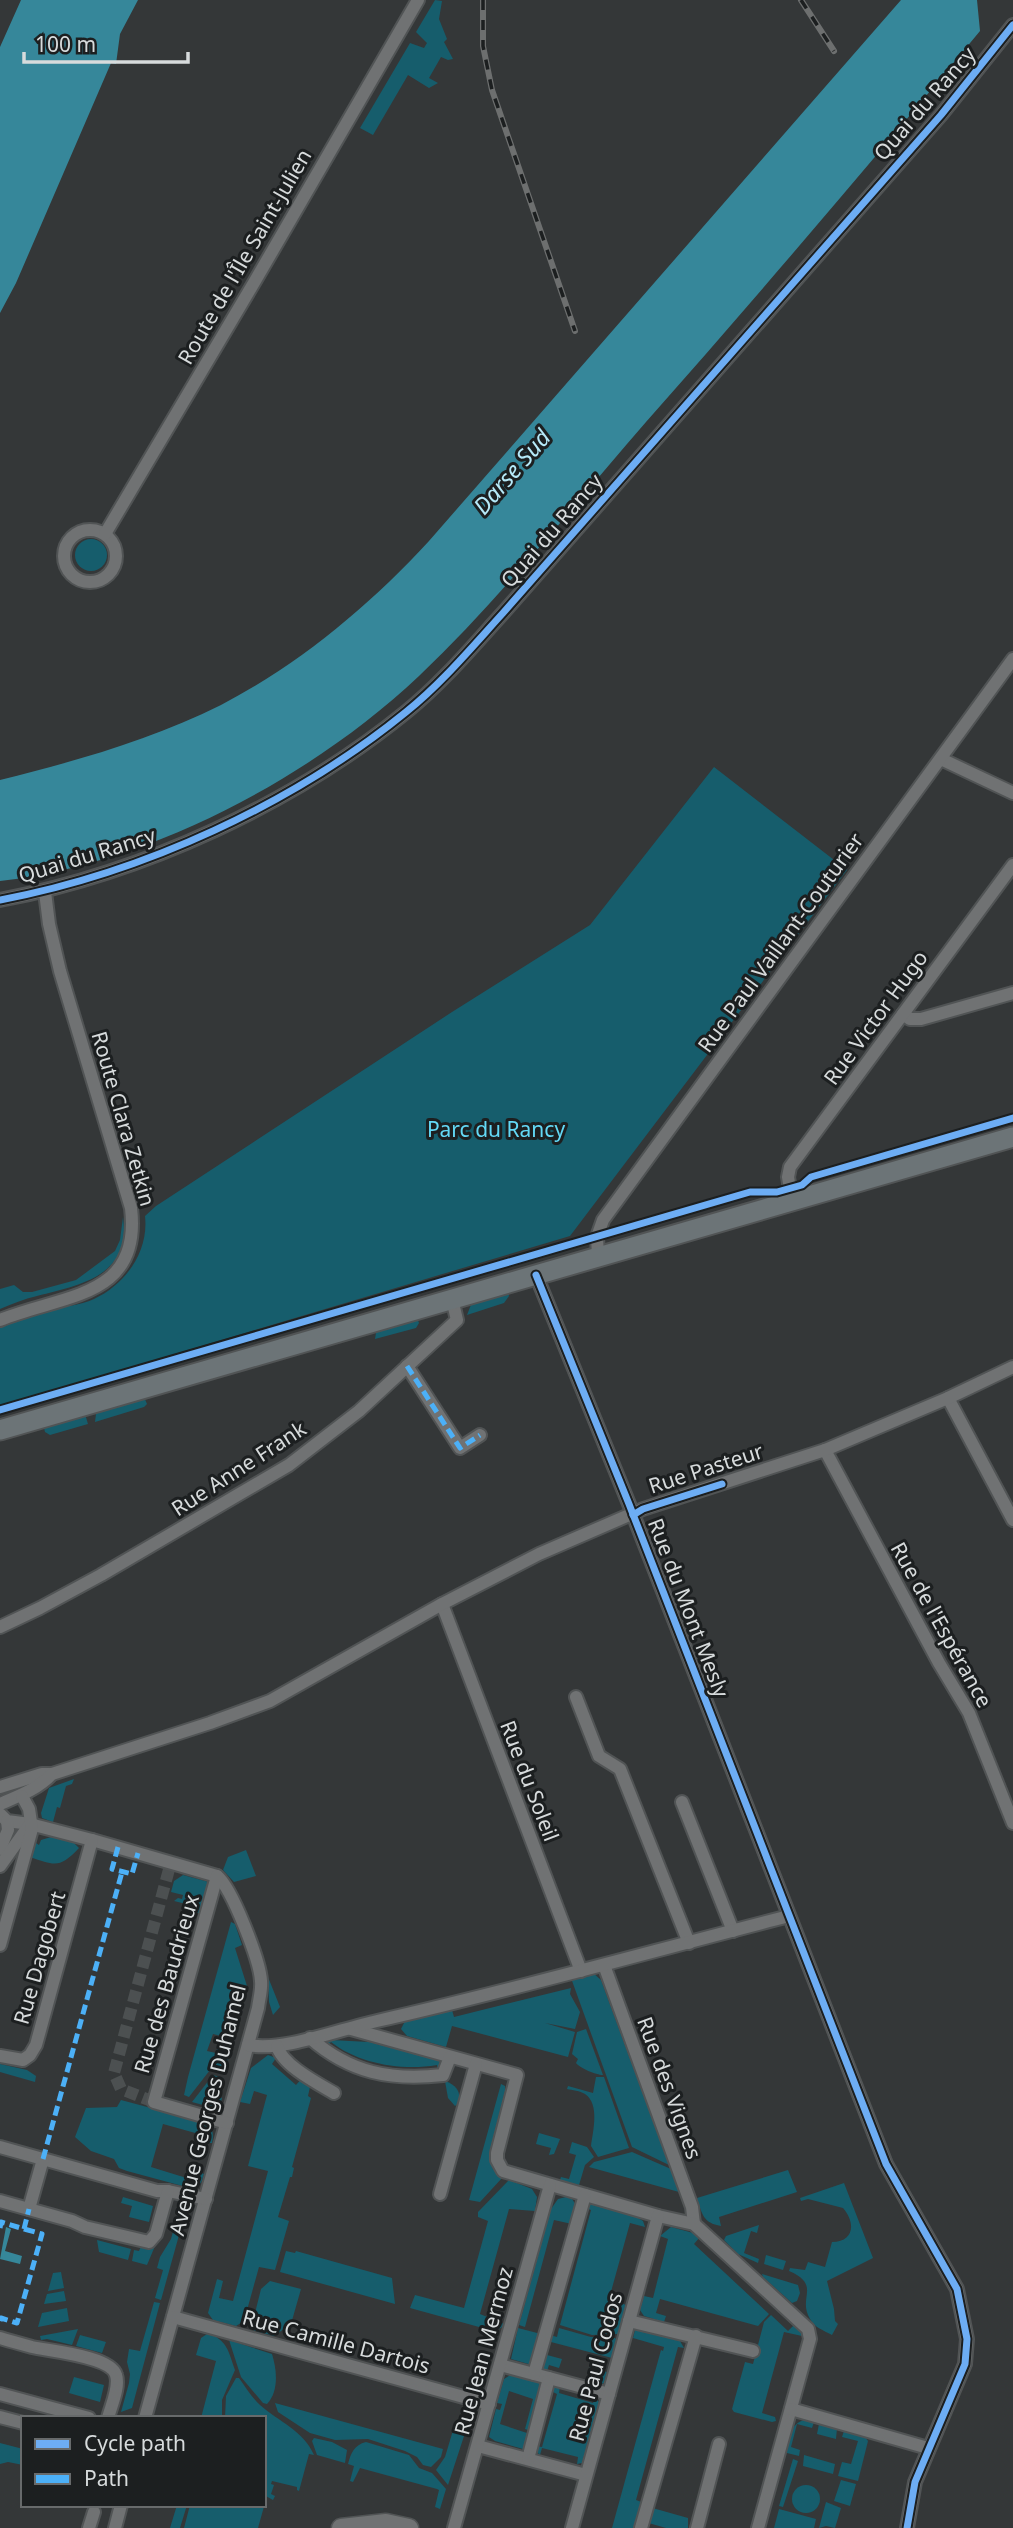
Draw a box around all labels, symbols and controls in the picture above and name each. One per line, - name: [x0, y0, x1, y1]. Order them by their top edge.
- scale bar: [24, 21, 189, 65]
- text: 100 m: [35, 30, 96, 58]
- street label: Quai du Rancy: [867, 40, 982, 166]
- street label: Route de l'Île Saint-Julien: [171, 144, 317, 369]
- water label: Darse Sud: [465, 421, 558, 521]
- street label: Quai du Rancy: [494, 467, 609, 593]
- street label: Quai du Rancy: [15, 821, 159, 889]
- street label: Rue Paul Vaillant-Couturier: [691, 827, 870, 1058]
- street label: Rue Victor Hugo: [817, 944, 934, 1090]
- street label: Route Clara Zetkin: [86, 1028, 162, 1209]
- park label: Parc du Rancy: [427, 1115, 565, 1143]
- street label: Rue Anne Frank: [166, 1414, 312, 1522]
- street label: Rue Pasteur: [645, 1436, 767, 1500]
- street label: Rue du Mont Mesly: [642, 1514, 736, 1701]
- street label: Rue de l'Espérance: [885, 1537, 999, 1712]
- street label: Rue du Soleil: [494, 1716, 566, 1845]
- street label: Rue Dagobert: [7, 1888, 72, 2027]
- street label: Rue des Baudrieux: [127, 1891, 205, 2076]
- street label: Avenue Georges Duhamel: [162, 1981, 252, 2238]
- street label: Rue des Vignes: [631, 2013, 709, 2163]
- street label: Rue Jean Mermoz: [447, 2264, 519, 2438]
- street label: Rue Paul Codos: [562, 2289, 628, 2444]
- street label: Rue Camille Dartois: [239, 2303, 433, 2380]
- legend: [21, 2416, 266, 2507]
- text: Cycle path: [84, 2429, 186, 2457]
- text: Path: [84, 2464, 129, 2492]

